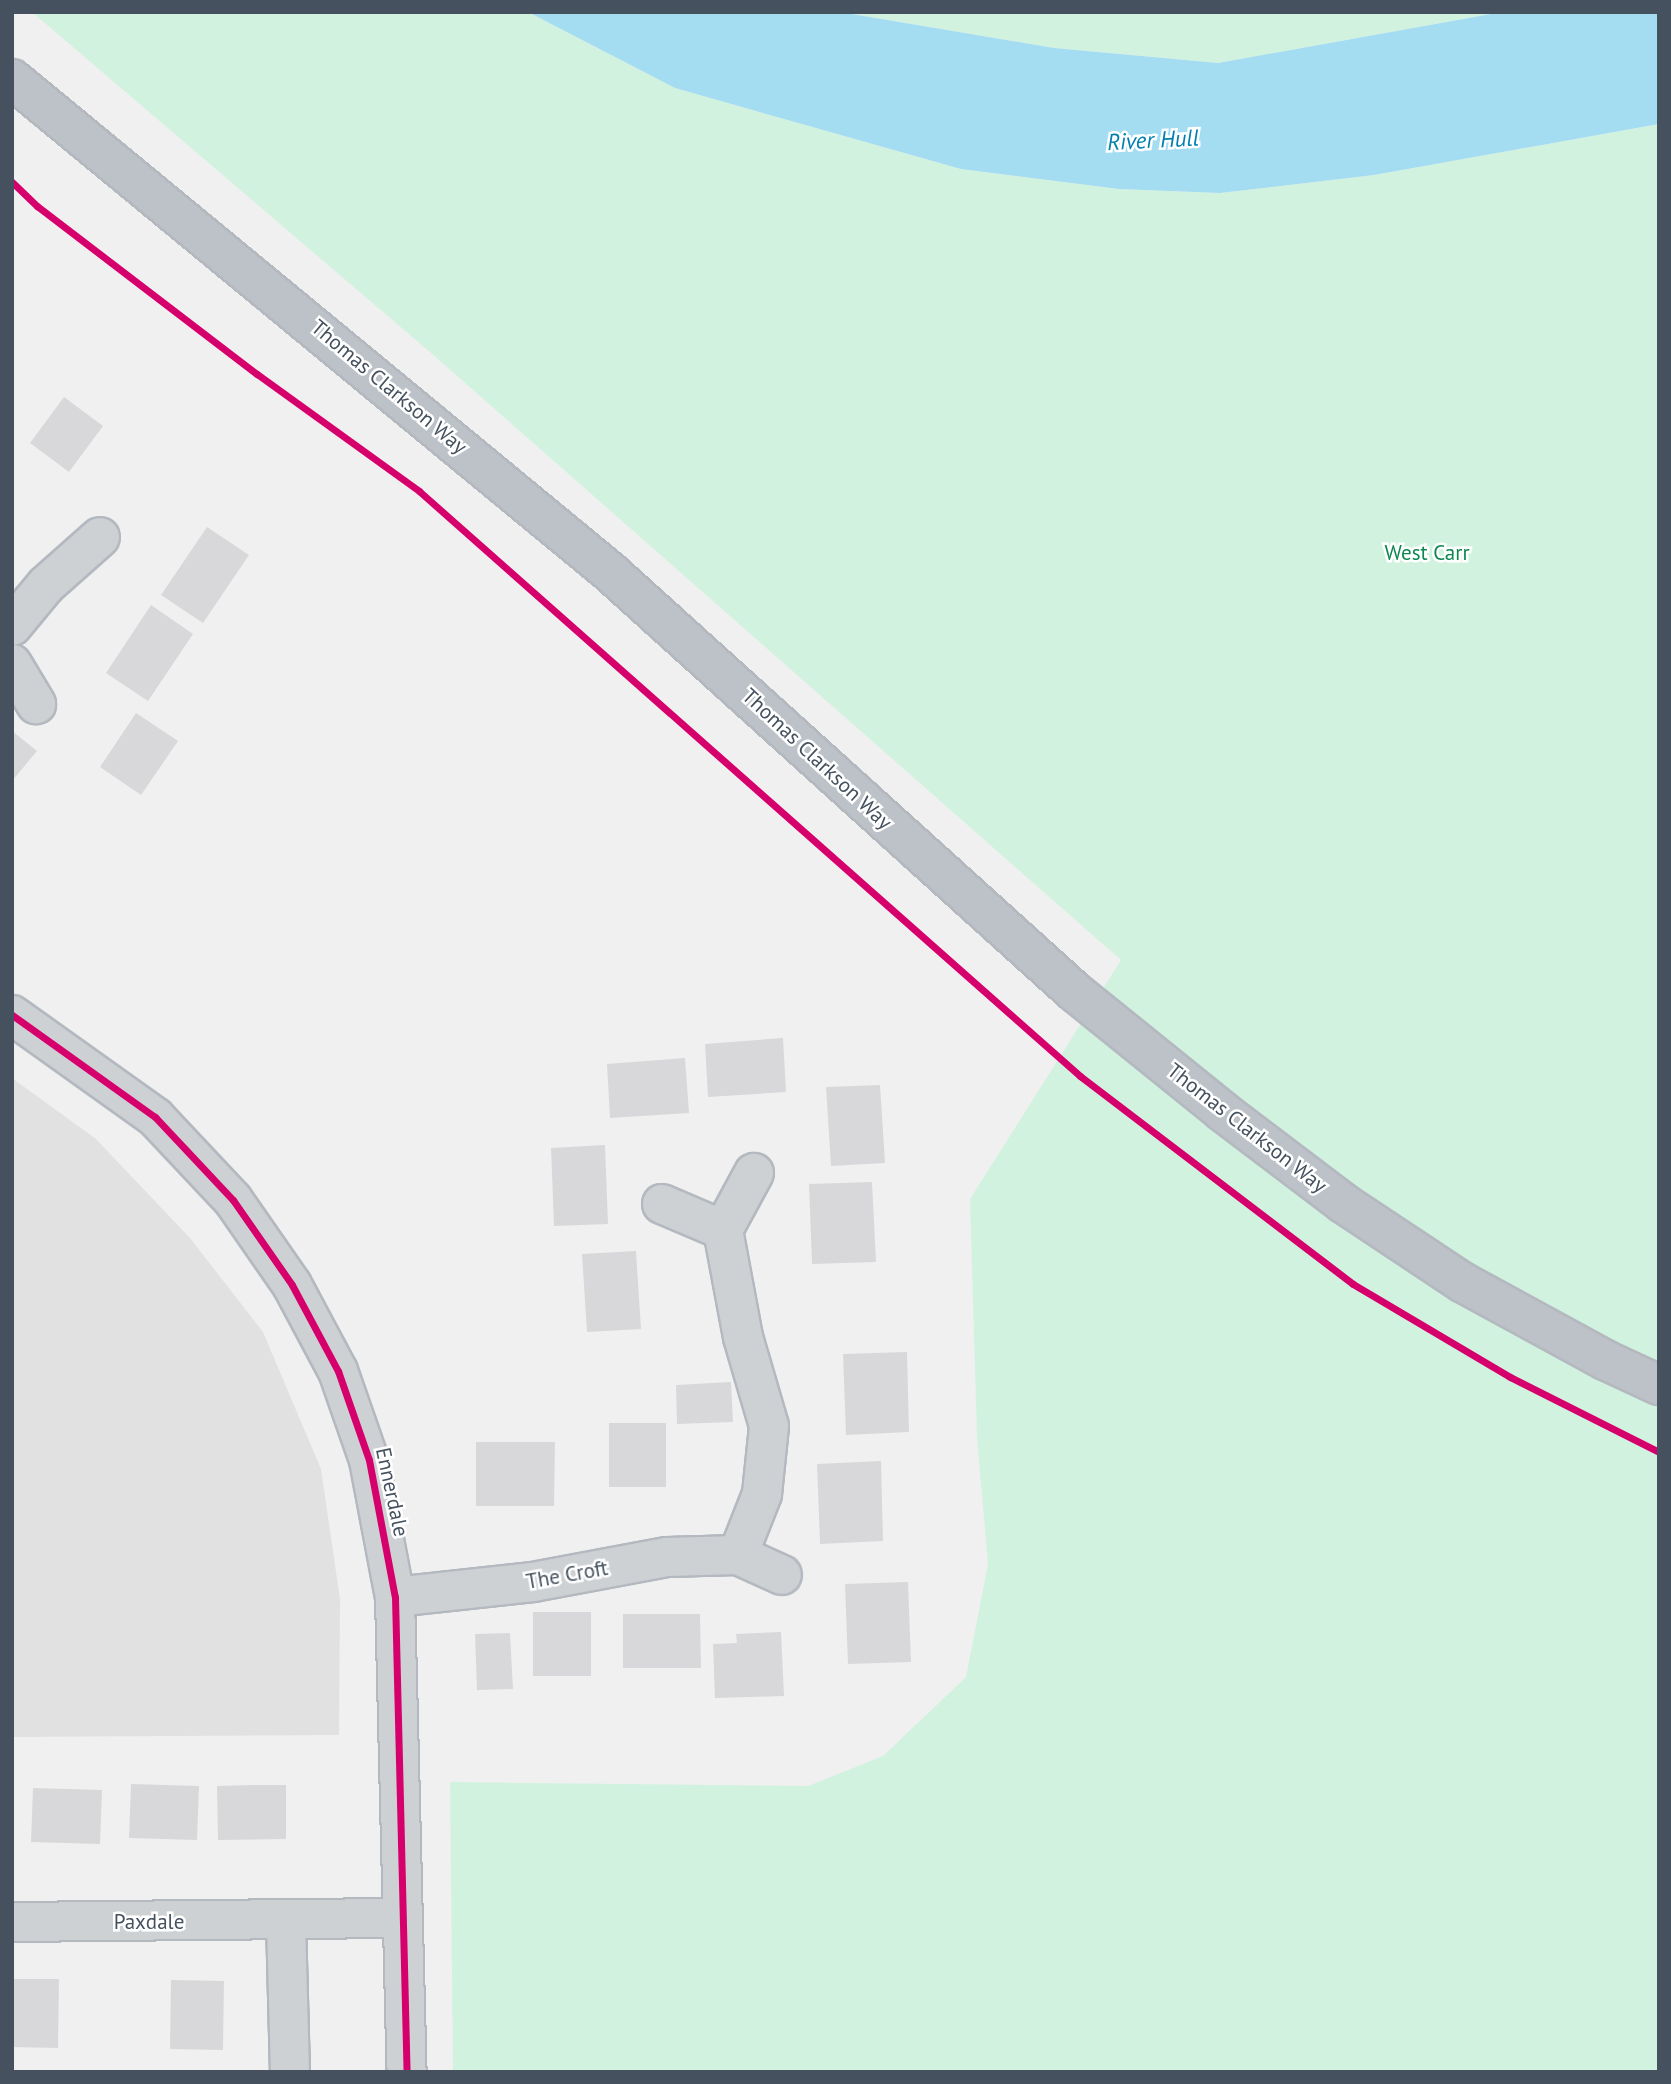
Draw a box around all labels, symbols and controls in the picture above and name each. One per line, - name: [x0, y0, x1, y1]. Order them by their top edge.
- water label: River Hull: [1106, 124, 1200, 156]
- street label: Thomas Clarkson Way: [306, 314, 472, 460]
- park label: West Carr: [1384, 540, 1470, 566]
- street label: Thomas Clarkson Way: [737, 683, 897, 835]
- street label: Thomas Clarkson Way: [1162, 1058, 1332, 1198]
- street label: Ennerdale: [370, 1445, 414, 1539]
- street label: The Croft: [524, 1555, 610, 1595]
- street label: Paxdale: [114, 1909, 184, 1935]

